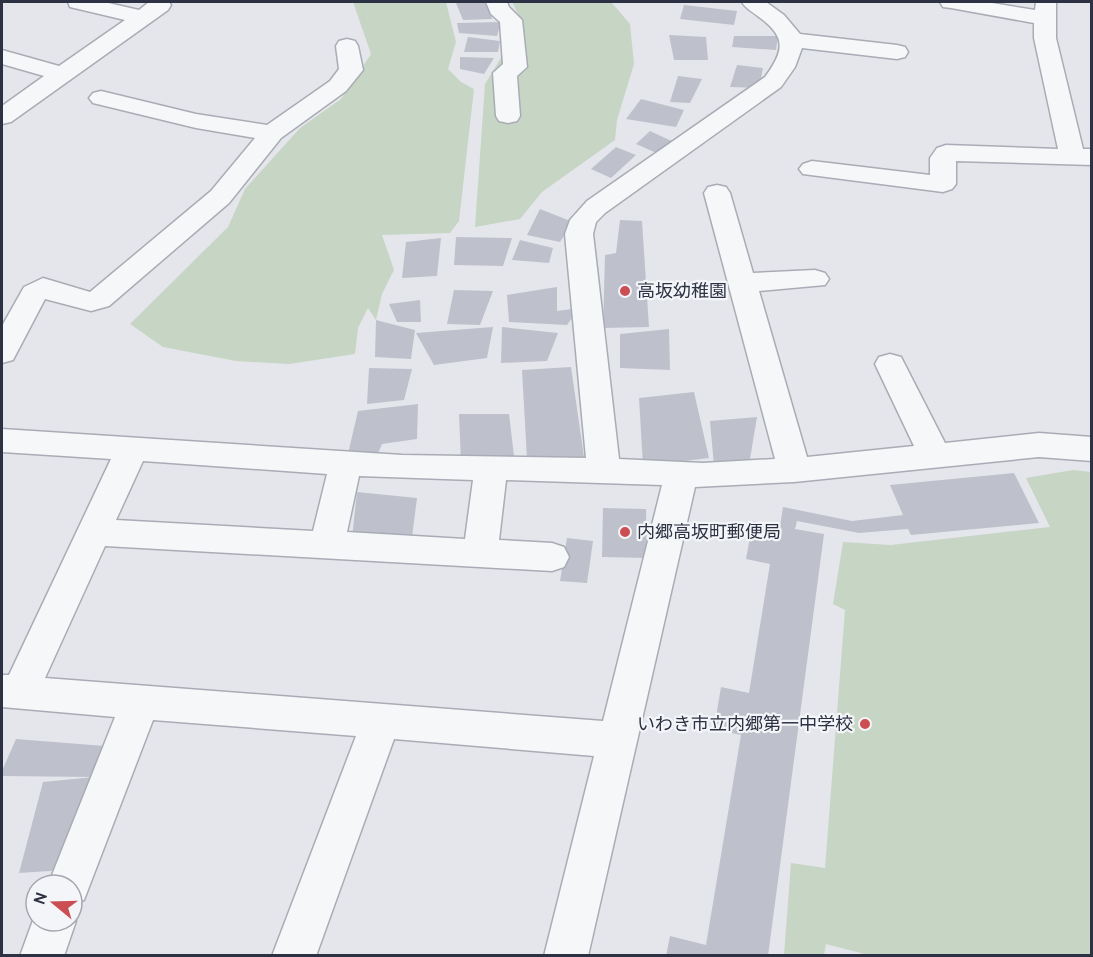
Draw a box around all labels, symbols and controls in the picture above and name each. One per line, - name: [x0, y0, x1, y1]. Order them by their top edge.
- place label: 高坂幼稚園: [637, 280, 727, 302]
- marker: 高坂幼稚園: [618, 284, 632, 298]
- place label: 内郷高坂町郵便局: [637, 521, 781, 543]
- marker: 内郷高坂町郵便局: [618, 525, 632, 539]
- place label: いわき市立内郷第一中学校: [637, 713, 853, 735]
- marker: いわき市立内郷第一中学校: [858, 717, 872, 731]
- north arrow: [24, 873, 84, 933]
- text: N: [29, 890, 51, 907]

